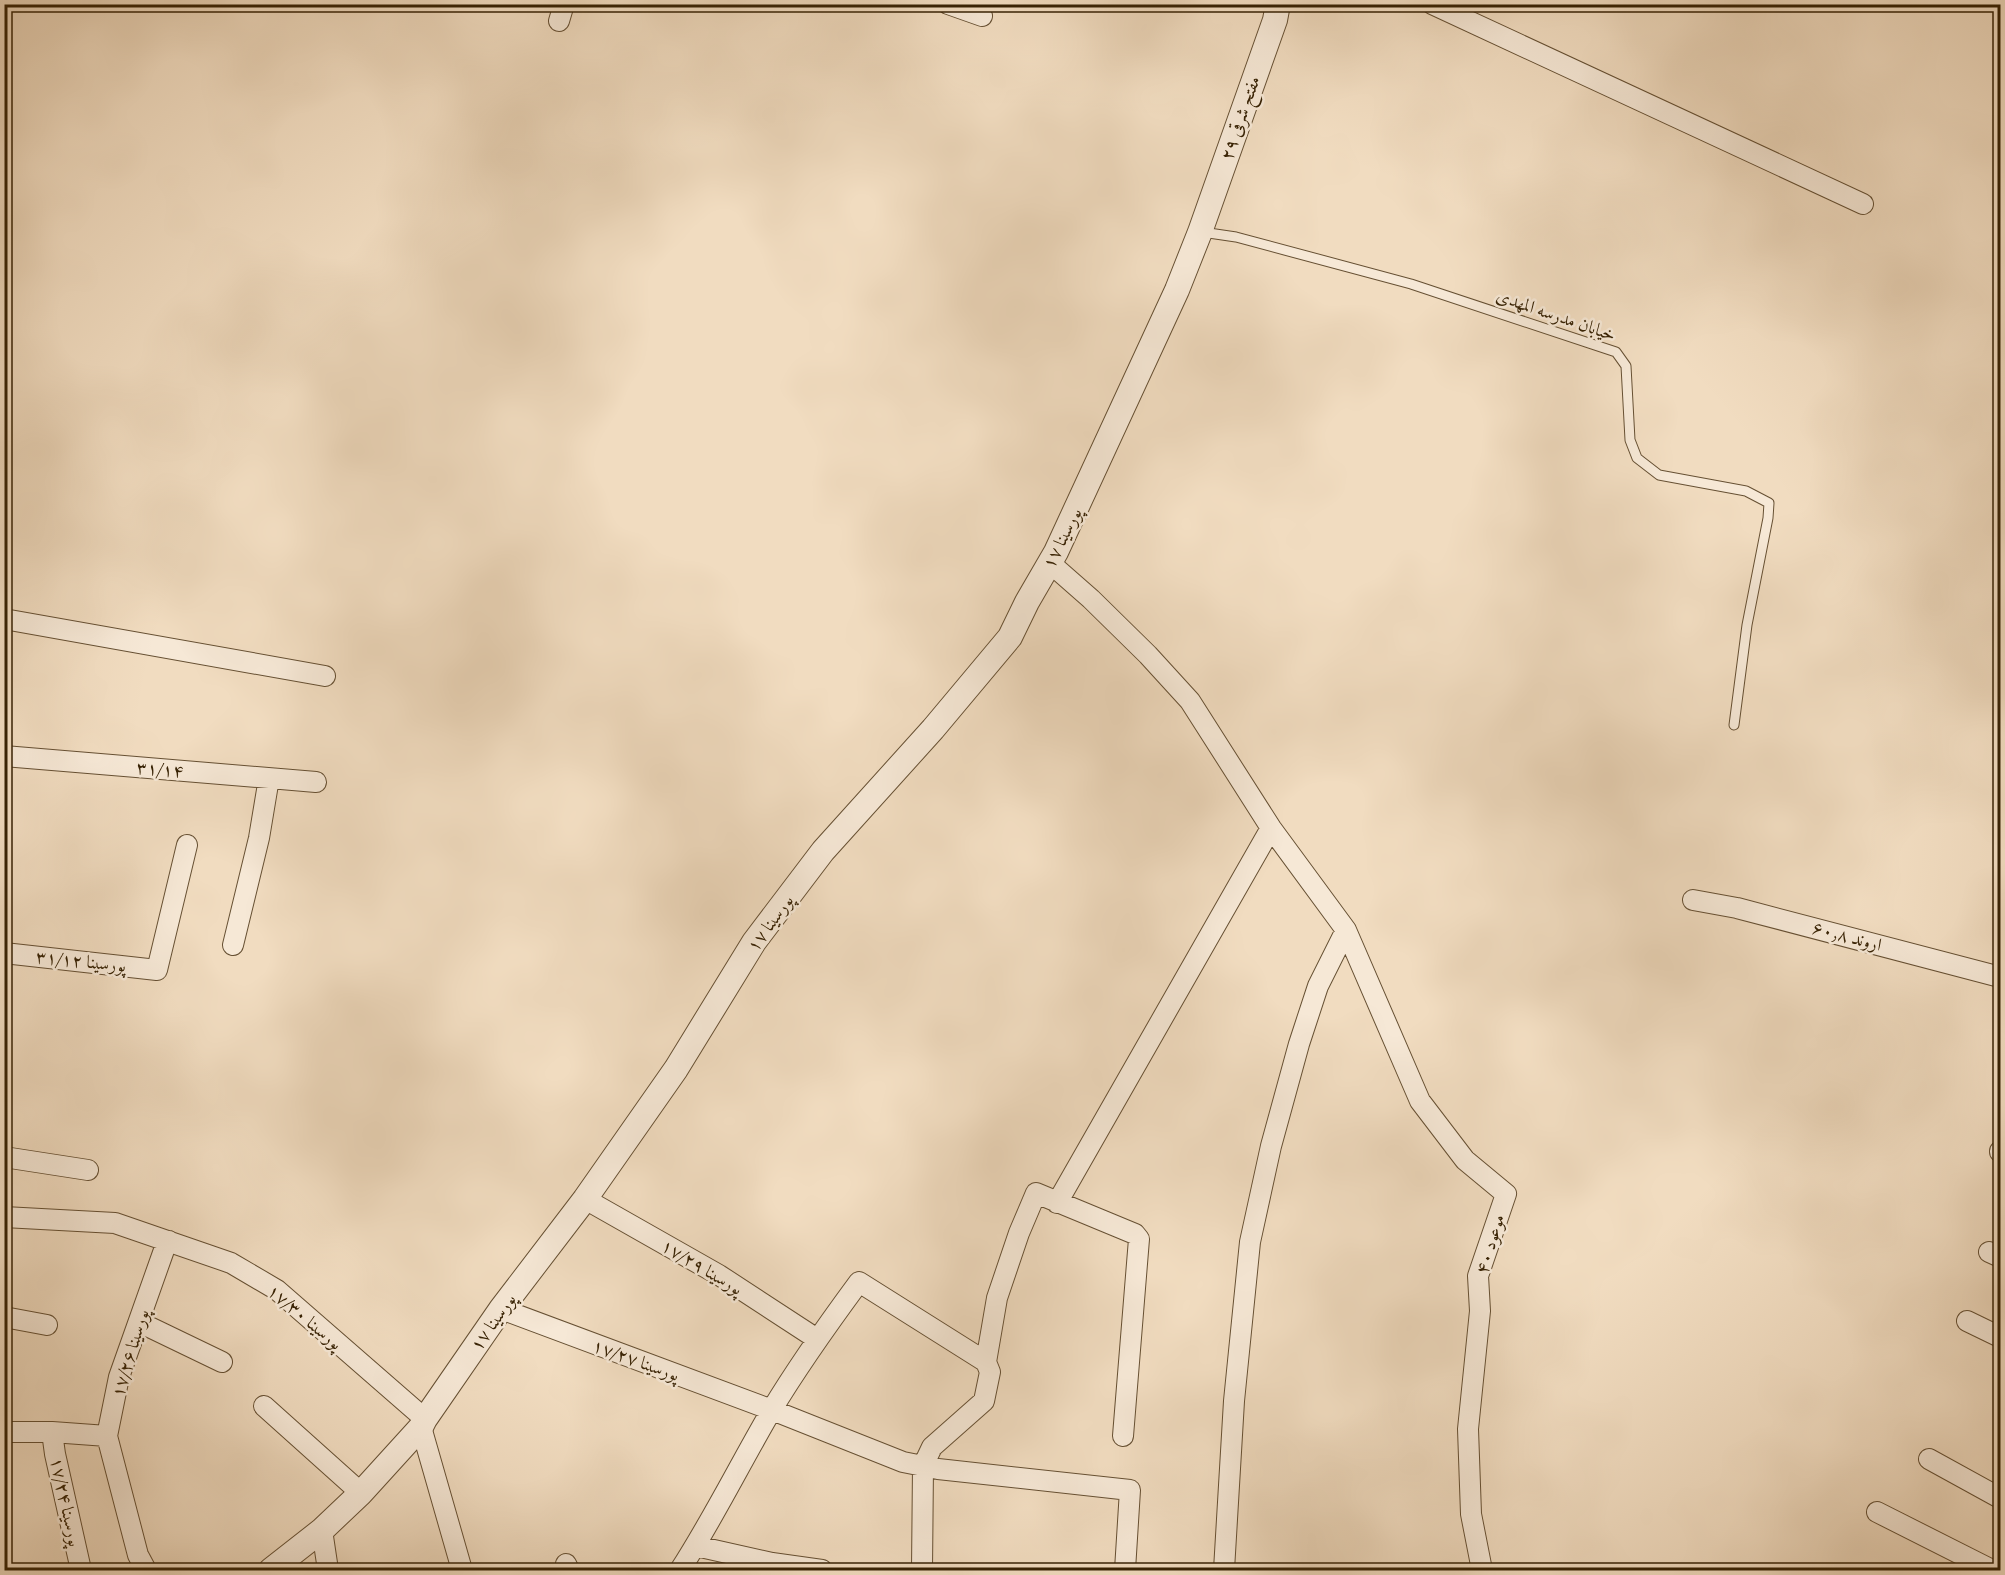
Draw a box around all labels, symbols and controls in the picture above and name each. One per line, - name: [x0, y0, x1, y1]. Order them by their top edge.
- street label: مفتح شرقی ۲۹: [1215, 73, 1269, 165]
- street label: خیابان مدرسه المهدی: [1493, 284, 1619, 346]
- street label: پورسینا ۱۷: [1037, 503, 1089, 573]
- street label: ۳۱/۱۴: [136, 756, 184, 782]
- street label: پورسینا ۱۷: [742, 889, 801, 957]
- street label: اروند ۶۰٫۸: [1810, 916, 1884, 956]
- street label: پورسینا ۳۱/۱۲: [34, 945, 129, 979]
- street label: موعود ۴۰: [1471, 1212, 1509, 1276]
- street label: پورسینا ۱۷/۲۹: [656, 1234, 748, 1302]
- street label: پورسینا ۱۷/۳۰: [262, 1279, 348, 1357]
- street label: پورسینا ۱۷: [465, 1288, 523, 1356]
- street label: پورسینا ۱۷/۲۶: [106, 1305, 156, 1400]
- street label: پورسینا ۱۷/۲۷: [589, 1334, 684, 1388]
- street label: پورسینا ۱۷/۲۴: [44, 1455, 87, 1551]

